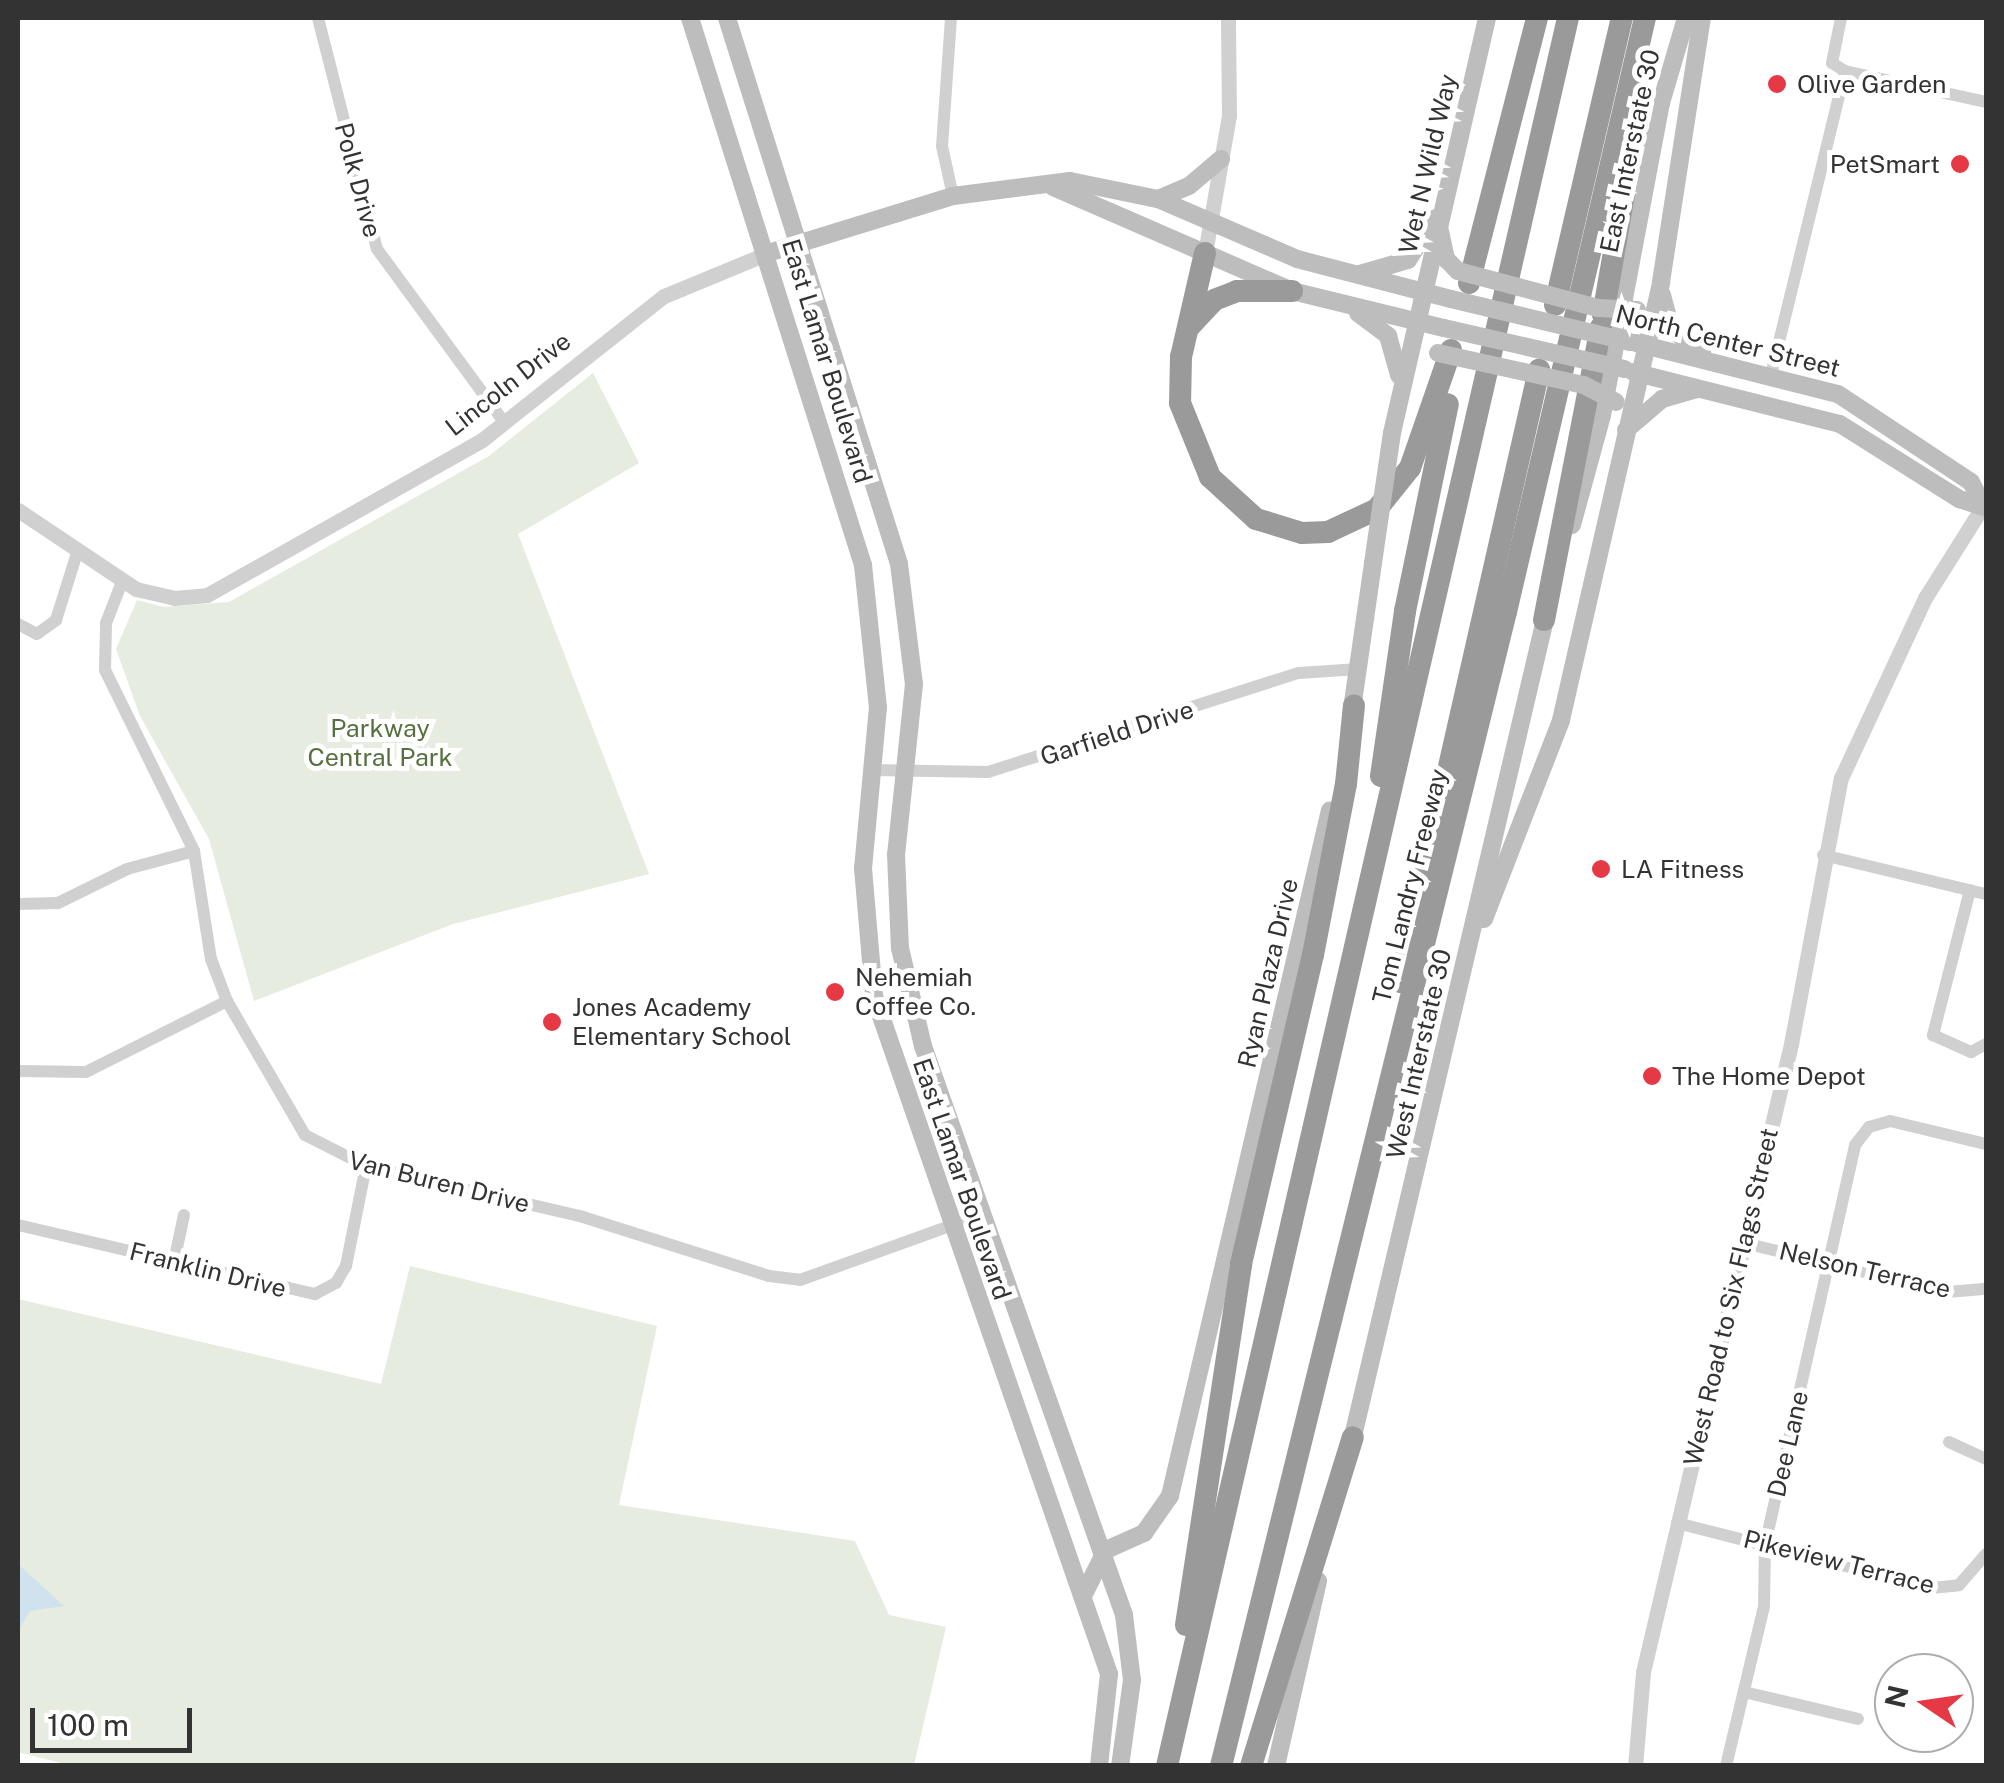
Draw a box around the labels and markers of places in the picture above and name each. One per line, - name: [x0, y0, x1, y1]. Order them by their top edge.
- place label: Olive Garden: [1797, 69, 1947, 99]
- marker: Olive Garden: [1766, 73, 1788, 95]
- place label: PetSmart: [1830, 149, 1940, 179]
- marker: PetSmart: [1949, 153, 1971, 175]
- place label: LA Fitness: [1621, 854, 1744, 884]
- marker: LA Fitness: [1590, 858, 1612, 880]
- place label: Nehemiah Coffee Co.: [855, 963, 976, 1022]
- marker: Nehemiah Coffee Co.: [824, 981, 846, 1003]
- place label: Jones Academy Elementary School: [572, 993, 791, 1052]
- marker: Jones Academy Elementary School: [541, 1011, 563, 1033]
- place label: The Home Depot: [1672, 1061, 1866, 1091]
- marker: The Home Depot: [1641, 1065, 1663, 1087]

